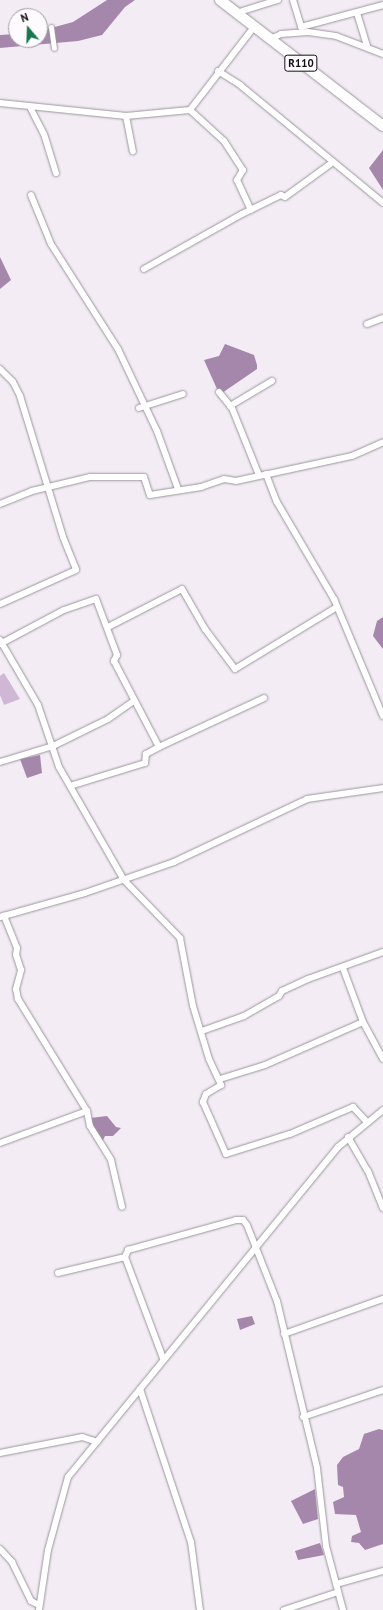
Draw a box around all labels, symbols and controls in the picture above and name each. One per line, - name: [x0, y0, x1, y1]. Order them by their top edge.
- north arrow: [8, 8, 48, 48]
- text: N: [19, 10, 30, 25]
- road number: R110: [284, 54, 318, 72]

